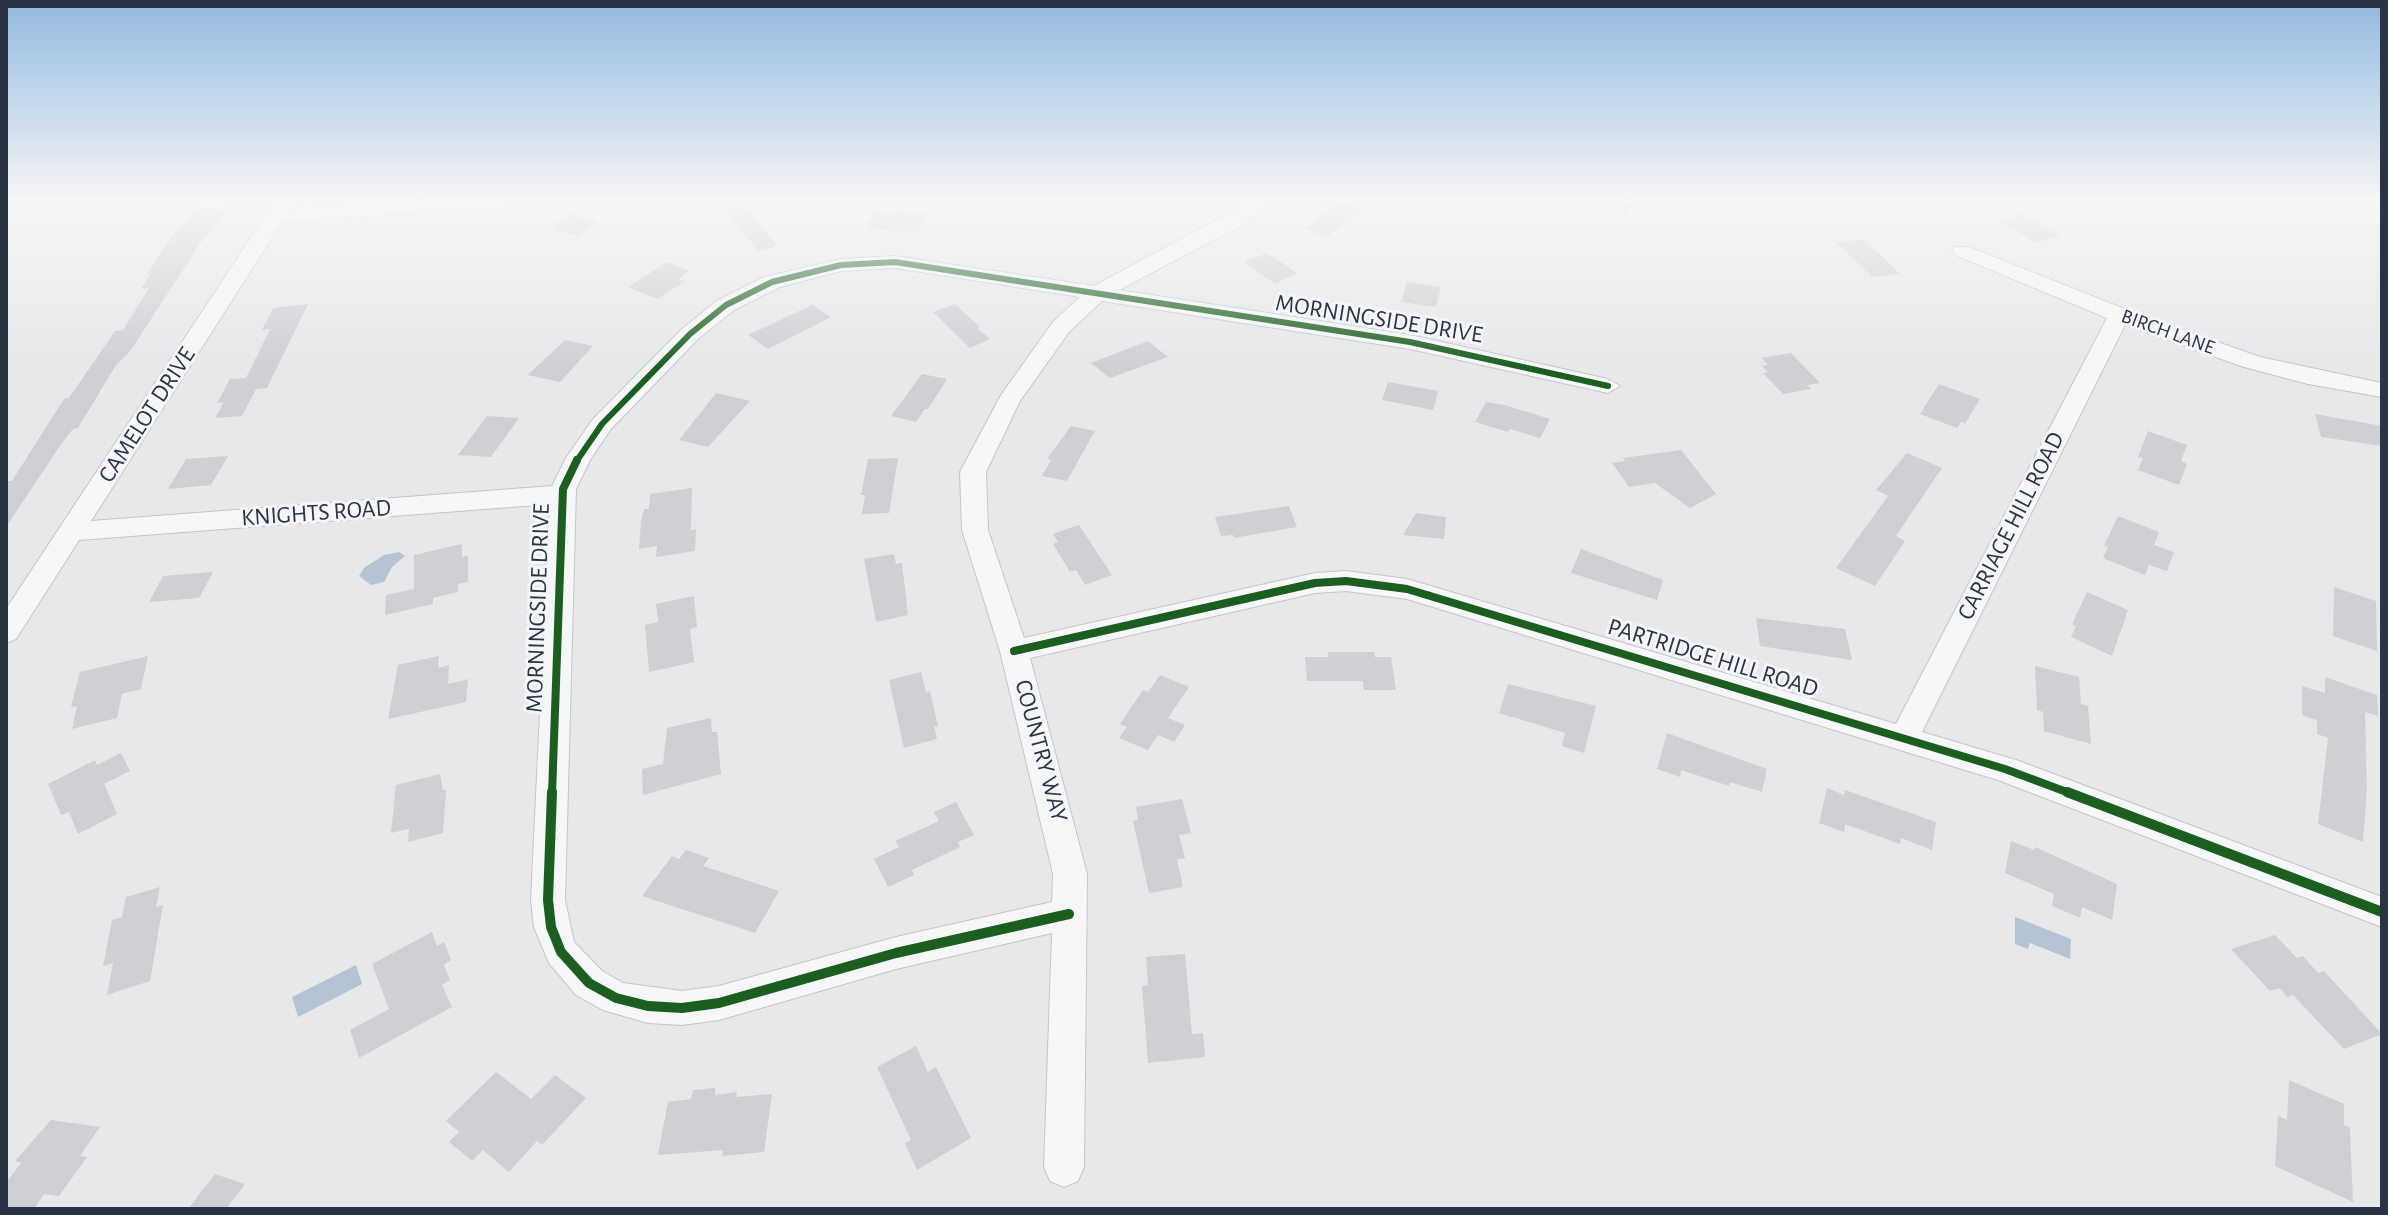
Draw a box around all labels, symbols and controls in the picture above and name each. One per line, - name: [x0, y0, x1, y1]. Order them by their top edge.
- street label: MORNINGSIDE DRIVE: [1273, 288, 1485, 350]
- street label: BIRCH LANE: [2118, 304, 2218, 360]
- street label: CAMELOT DRIVE: [92, 342, 202, 488]
- street label: CARRIAGE HILL ROAD: [1951, 427, 2071, 625]
- street label: KNIGHTS ROAD: [240, 493, 392, 533]
- street label: MORNINGSIDE DRIVE: [520, 503, 556, 713]
- street label: PARTRIDGE HILL ROAD: [1604, 612, 1822, 704]
- street label: COUNTRY WAY: [1008, 677, 1074, 825]

